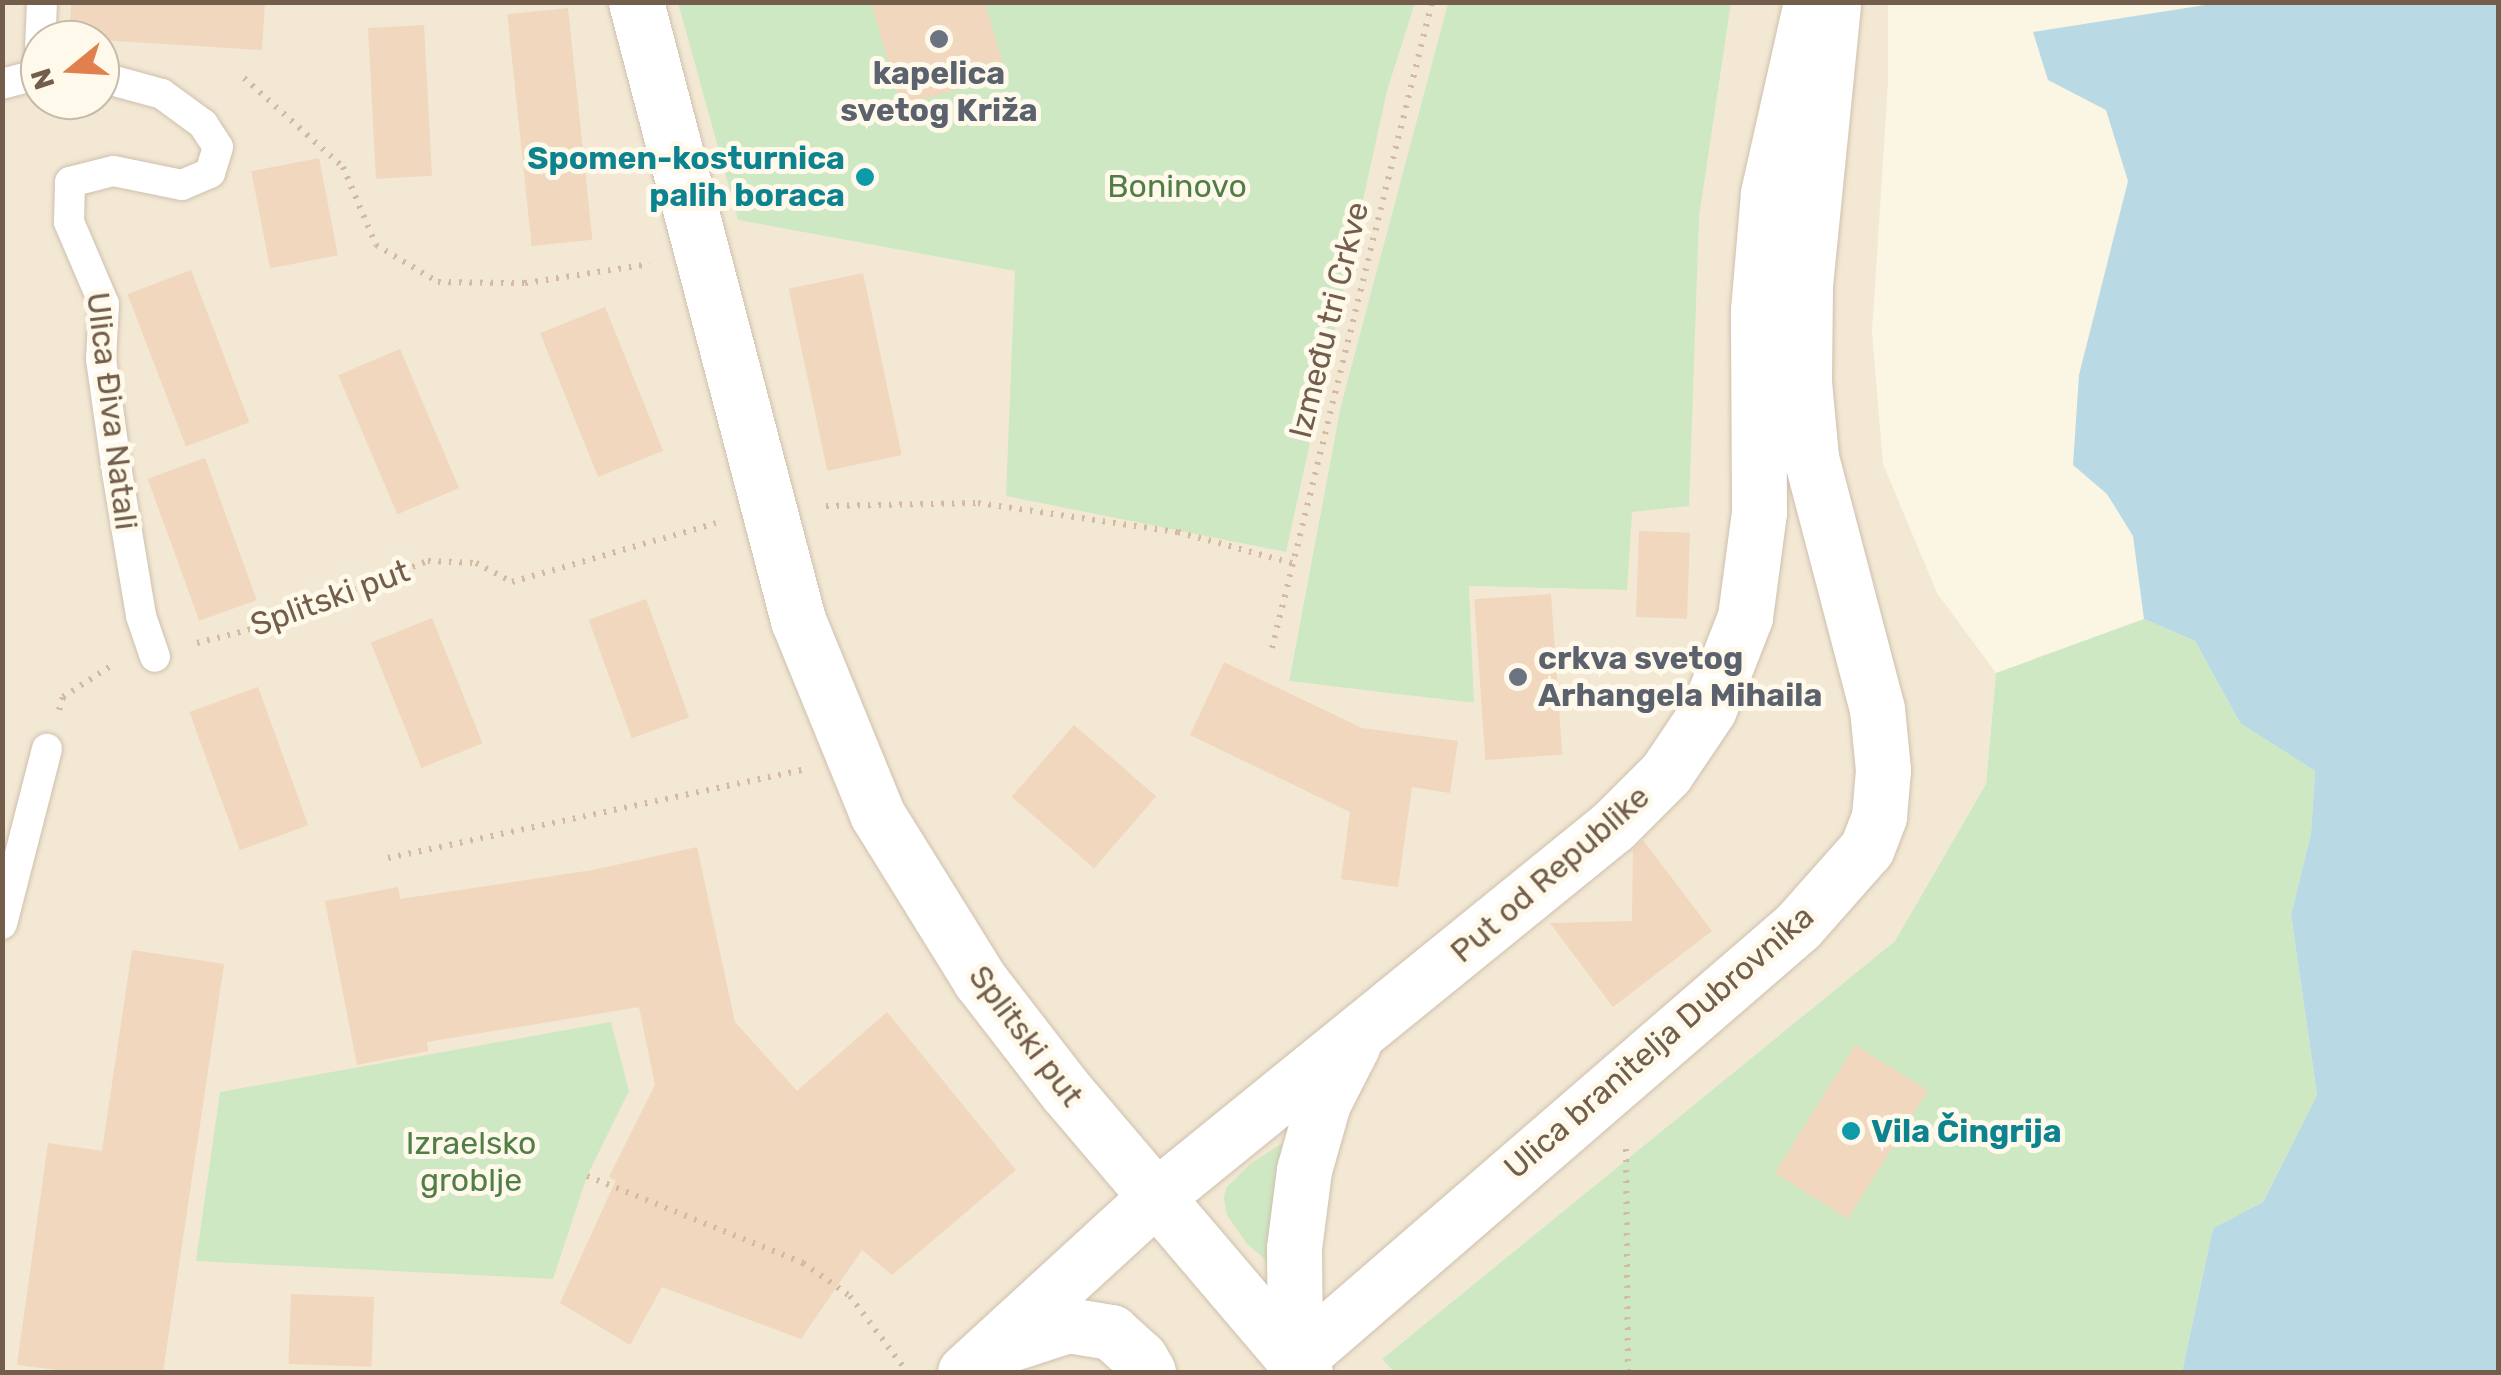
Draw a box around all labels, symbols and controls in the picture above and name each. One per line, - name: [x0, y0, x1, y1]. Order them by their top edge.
- north arrow: [20, 20, 120, 120]
- marker: kapelica svetog Križa: [928, 28, 950, 50]
- place label: kapelica svetog Križa: [840, 55, 1038, 130]
- text: N: [24, 64, 62, 93]
- place label: Spomen-kosturnica palih boraca: [527, 140, 845, 215]
- marker: Spomen-kosturnica palih boraca: [854, 166, 876, 188]
- park label: Boninovo: [1107, 167, 1247, 205]
- street label: Između tri Crkve: [1281, 198, 1377, 442]
- street label: Ulica Điva Natali: [78, 290, 146, 532]
- street label: Splitski put: [245, 552, 415, 644]
- place label: crkva svetog Arhangela Mihaila: [1538, 640, 1822, 715]
- marker: crkva svetog Arhangela Mihaila: [1507, 666, 1529, 688]
- street label: Put od Republike: [1443, 777, 1657, 971]
- street label: Ulica branitelja Dubrovnika: [1496, 897, 1822, 1187]
- street label: Splitski put: [961, 958, 1091, 1114]
- place label: Vila Čingrija: [1871, 1112, 2062, 1150]
- marker: Vila Čingrija: [1840, 1120, 1862, 1142]
- park label: Izraelsko groblje: [406, 1125, 536, 1200]

